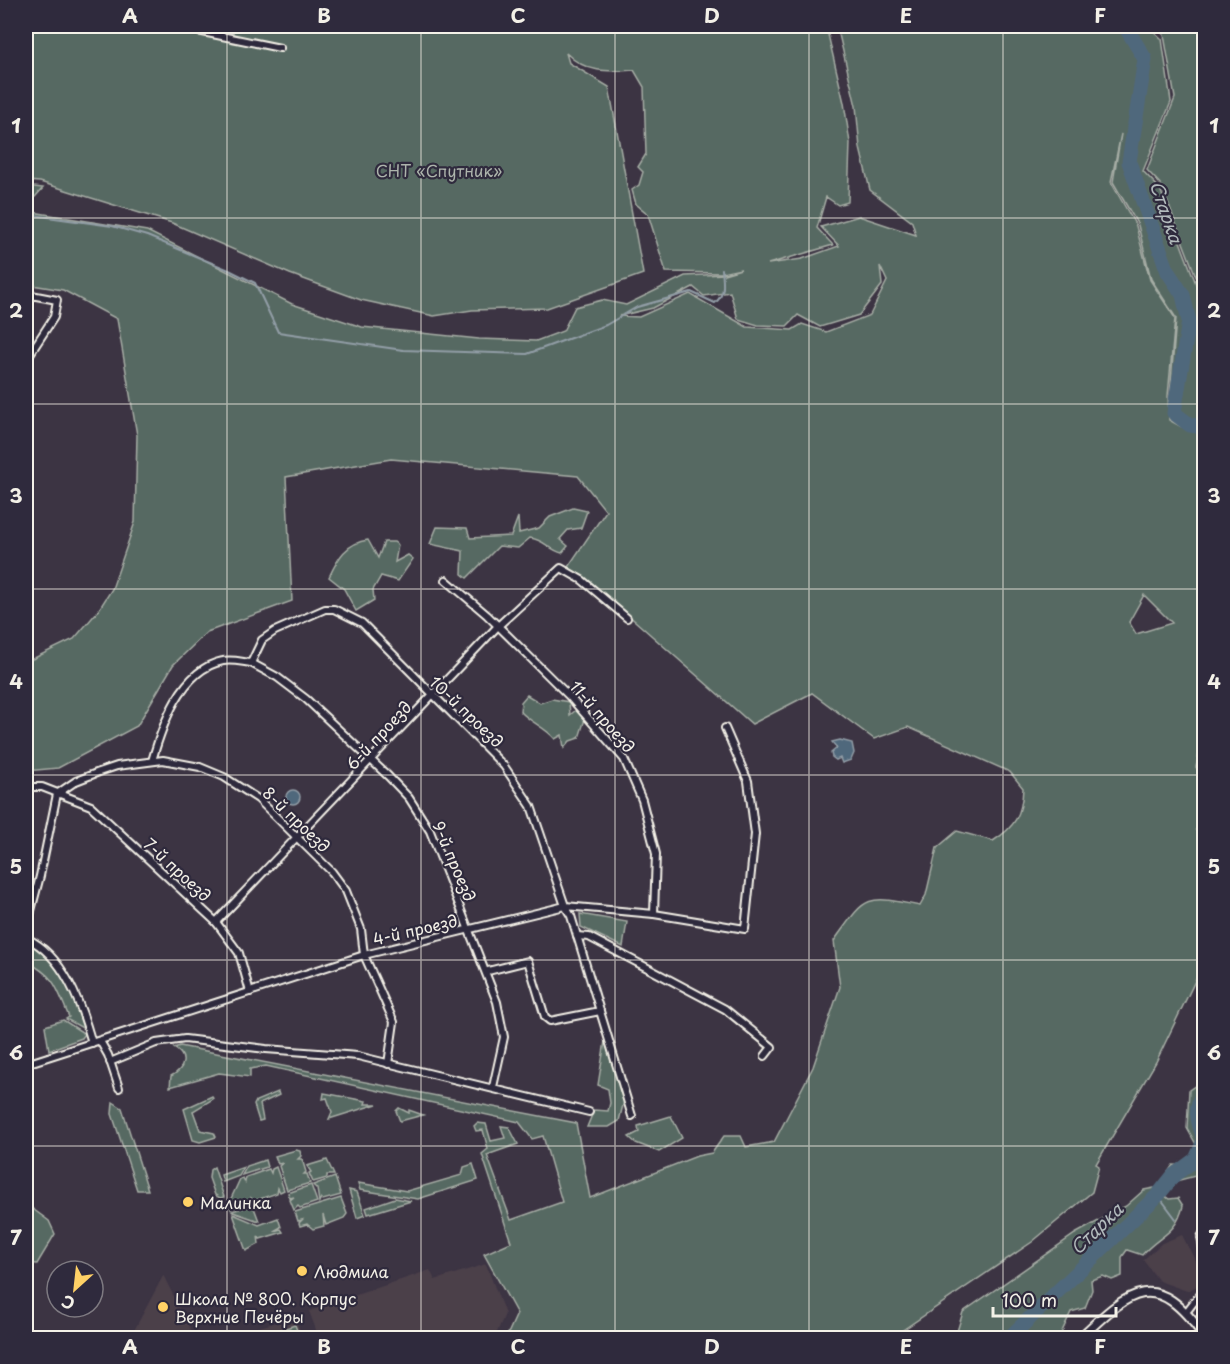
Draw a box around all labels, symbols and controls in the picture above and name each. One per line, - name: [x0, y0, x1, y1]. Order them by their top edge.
- text: A: [122, 0, 138, 30]
- text: B: [317, 0, 331, 30]
- text: C: [510, 0, 526, 30]
- text: D: [704, 0, 720, 30]
- text: E: [900, 0, 912, 30]
- text: F: [1094, 0, 1106, 30]
- text: 1: [11, 110, 21, 140]
- text: 1: [1209, 110, 1219, 140]
- park label: СНТ «Спутник»: [376, 158, 502, 182]
- water label: Старка: [1144, 177, 1191, 248]
- text: 2: [9, 295, 23, 325]
- text: 2: [1207, 295, 1221, 325]
- text: 3: [9, 480, 23, 510]
- text: 3: [1207, 480, 1221, 510]
- text: 4: [9, 666, 23, 696]
- text: 4: [1207, 666, 1221, 696]
- street label: 10-й проезд: [425, 670, 509, 752]
- street label: 11-й проезд: [565, 674, 641, 758]
- street label: 6-й проезд: [340, 695, 416, 775]
- street label: 8-й проезд: [258, 781, 336, 857]
- street label: 9-й проезд: [427, 817, 483, 905]
- street label: 7-й проезд: [139, 832, 217, 906]
- text: 5: [10, 851, 22, 881]
- text: 5: [1208, 851, 1220, 881]
- street label: 4-й проезд: [370, 908, 460, 950]
- text: 6: [9, 1037, 23, 1067]
- text: 6: [1207, 1037, 1221, 1067]
- place label: Малинка: [200, 1190, 271, 1214]
- marker: Малинка: [181, 1195, 195, 1209]
- water label: Старка: [1063, 1195, 1129, 1260]
- text: 7: [10, 1222, 22, 1252]
- text: 7: [1208, 1222, 1220, 1252]
- north arrow: [45, 1259, 105, 1319]
- place label: Людмила: [314, 1259, 389, 1283]
- marker: Людмила: [295, 1264, 309, 1278]
- scale bar: [993, 1280, 1116, 1318]
- place label: Школа № 800. Корпус Верхние Печёры: [175, 1286, 356, 1328]
- text: 100 m: [1002, 1286, 1057, 1313]
- text: С: [57, 1290, 79, 1317]
- marker: Школа № 800. Корпус Верхние Печёры: [156, 1300, 170, 1314]
- text: A: [122, 1331, 138, 1361]
- text: B: [317, 1331, 331, 1361]
- text: C: [510, 1331, 526, 1361]
- text: D: [704, 1331, 720, 1361]
- text: E: [900, 1331, 912, 1361]
- text: F: [1094, 1331, 1106, 1361]

